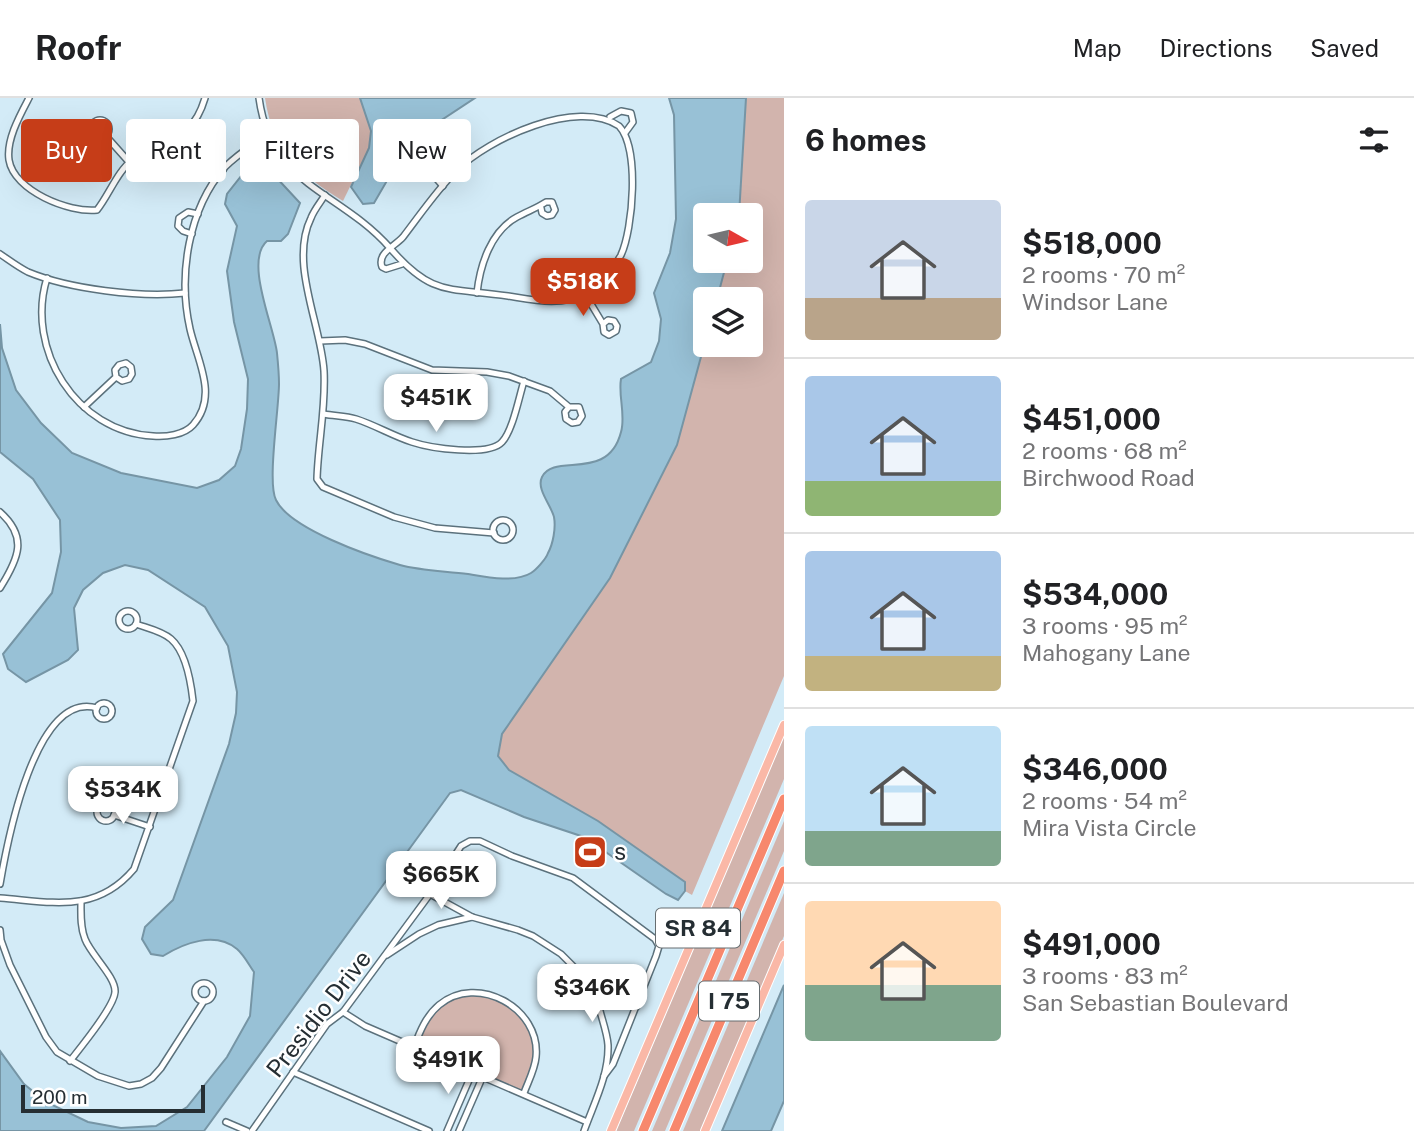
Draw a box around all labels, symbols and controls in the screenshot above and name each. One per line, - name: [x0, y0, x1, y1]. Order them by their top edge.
- text: Roofr: [35, 29, 122, 67]
- text: Map: [1073, 34, 1122, 62]
- text: Directions: [1160, 34, 1272, 62]
- text: Saved: [1310, 34, 1379, 62]
- chip: Buy: [21, 119, 112, 182]
- chip: Rent: [126, 119, 226, 182]
- chip: Filters: [240, 119, 359, 182]
- chip: New: [373, 119, 471, 182]
- icon: filters: [1355, 121, 1393, 159]
- text: 6 homes: [805, 122, 927, 158]
- north arrow: [693, 203, 763, 273]
- map controls: [693, 203, 763, 357]
- text: $518,000: [1022, 225, 1162, 261]
- icon: home: [861, 228, 945, 312]
- pin: $518K: [534, 258, 632, 318]
- text: 2 rooms · 70 m²: [1022, 261, 1185, 288]
- text: $518K: [547, 267, 619, 294]
- button: layers: [693, 287, 763, 357]
- text: Windsor Lane: [1022, 288, 1168, 315]
- pin: $451K: [387, 374, 485, 434]
- text: $451K: [400, 383, 472, 410]
- text: $451,000: [1022, 401, 1161, 437]
- icon: home: [861, 404, 945, 488]
- text: 2 rooms · 68 m²: [1022, 437, 1187, 464]
- text: Birchwood Road: [1022, 464, 1195, 491]
- text: $534,000: [1022, 576, 1168, 612]
- icon: home: [861, 579, 945, 663]
- text: 3 rooms · 95 m²: [1022, 612, 1188, 639]
- text: Mahogany Lane: [1022, 639, 1191, 666]
- text: $346,000: [1022, 751, 1168, 787]
- icon: home: [861, 754, 945, 838]
- pin: $534K: [74, 766, 172, 826]
- text: $534K: [84, 775, 162, 802]
- text: 2 rooms · 54 m²: [1022, 787, 1187, 814]
- text: Mira Vista Circle: [1022, 814, 1197, 841]
- sports icon: s: [571, 833, 609, 871]
- place label: s: [614, 837, 626, 865]
- pin: $665K: [392, 852, 490, 911]
- text: $665K: [402, 860, 480, 887]
- road number: SR 84: [656, 908, 740, 948]
- text: $491,000: [1022, 926, 1161, 962]
- icon: home: [861, 929, 945, 1013]
- street label: Presidio Drive: [260, 944, 376, 1082]
- text: 3 rooms · 83 m²: [1022, 962, 1188, 989]
- pin: $346K: [543, 964, 641, 1024]
- text: $346K: [553, 973, 631, 1000]
- road number: I 75: [699, 982, 759, 1020]
- text: San Sebastian Boulevard: [1022, 989, 1289, 1016]
- pin: $491K: [399, 1037, 497, 1096]
- text: $491K: [412, 1045, 484, 1072]
- scale bar: [21, 1082, 205, 1114]
- text: 200 m: [32, 1086, 88, 1108]

